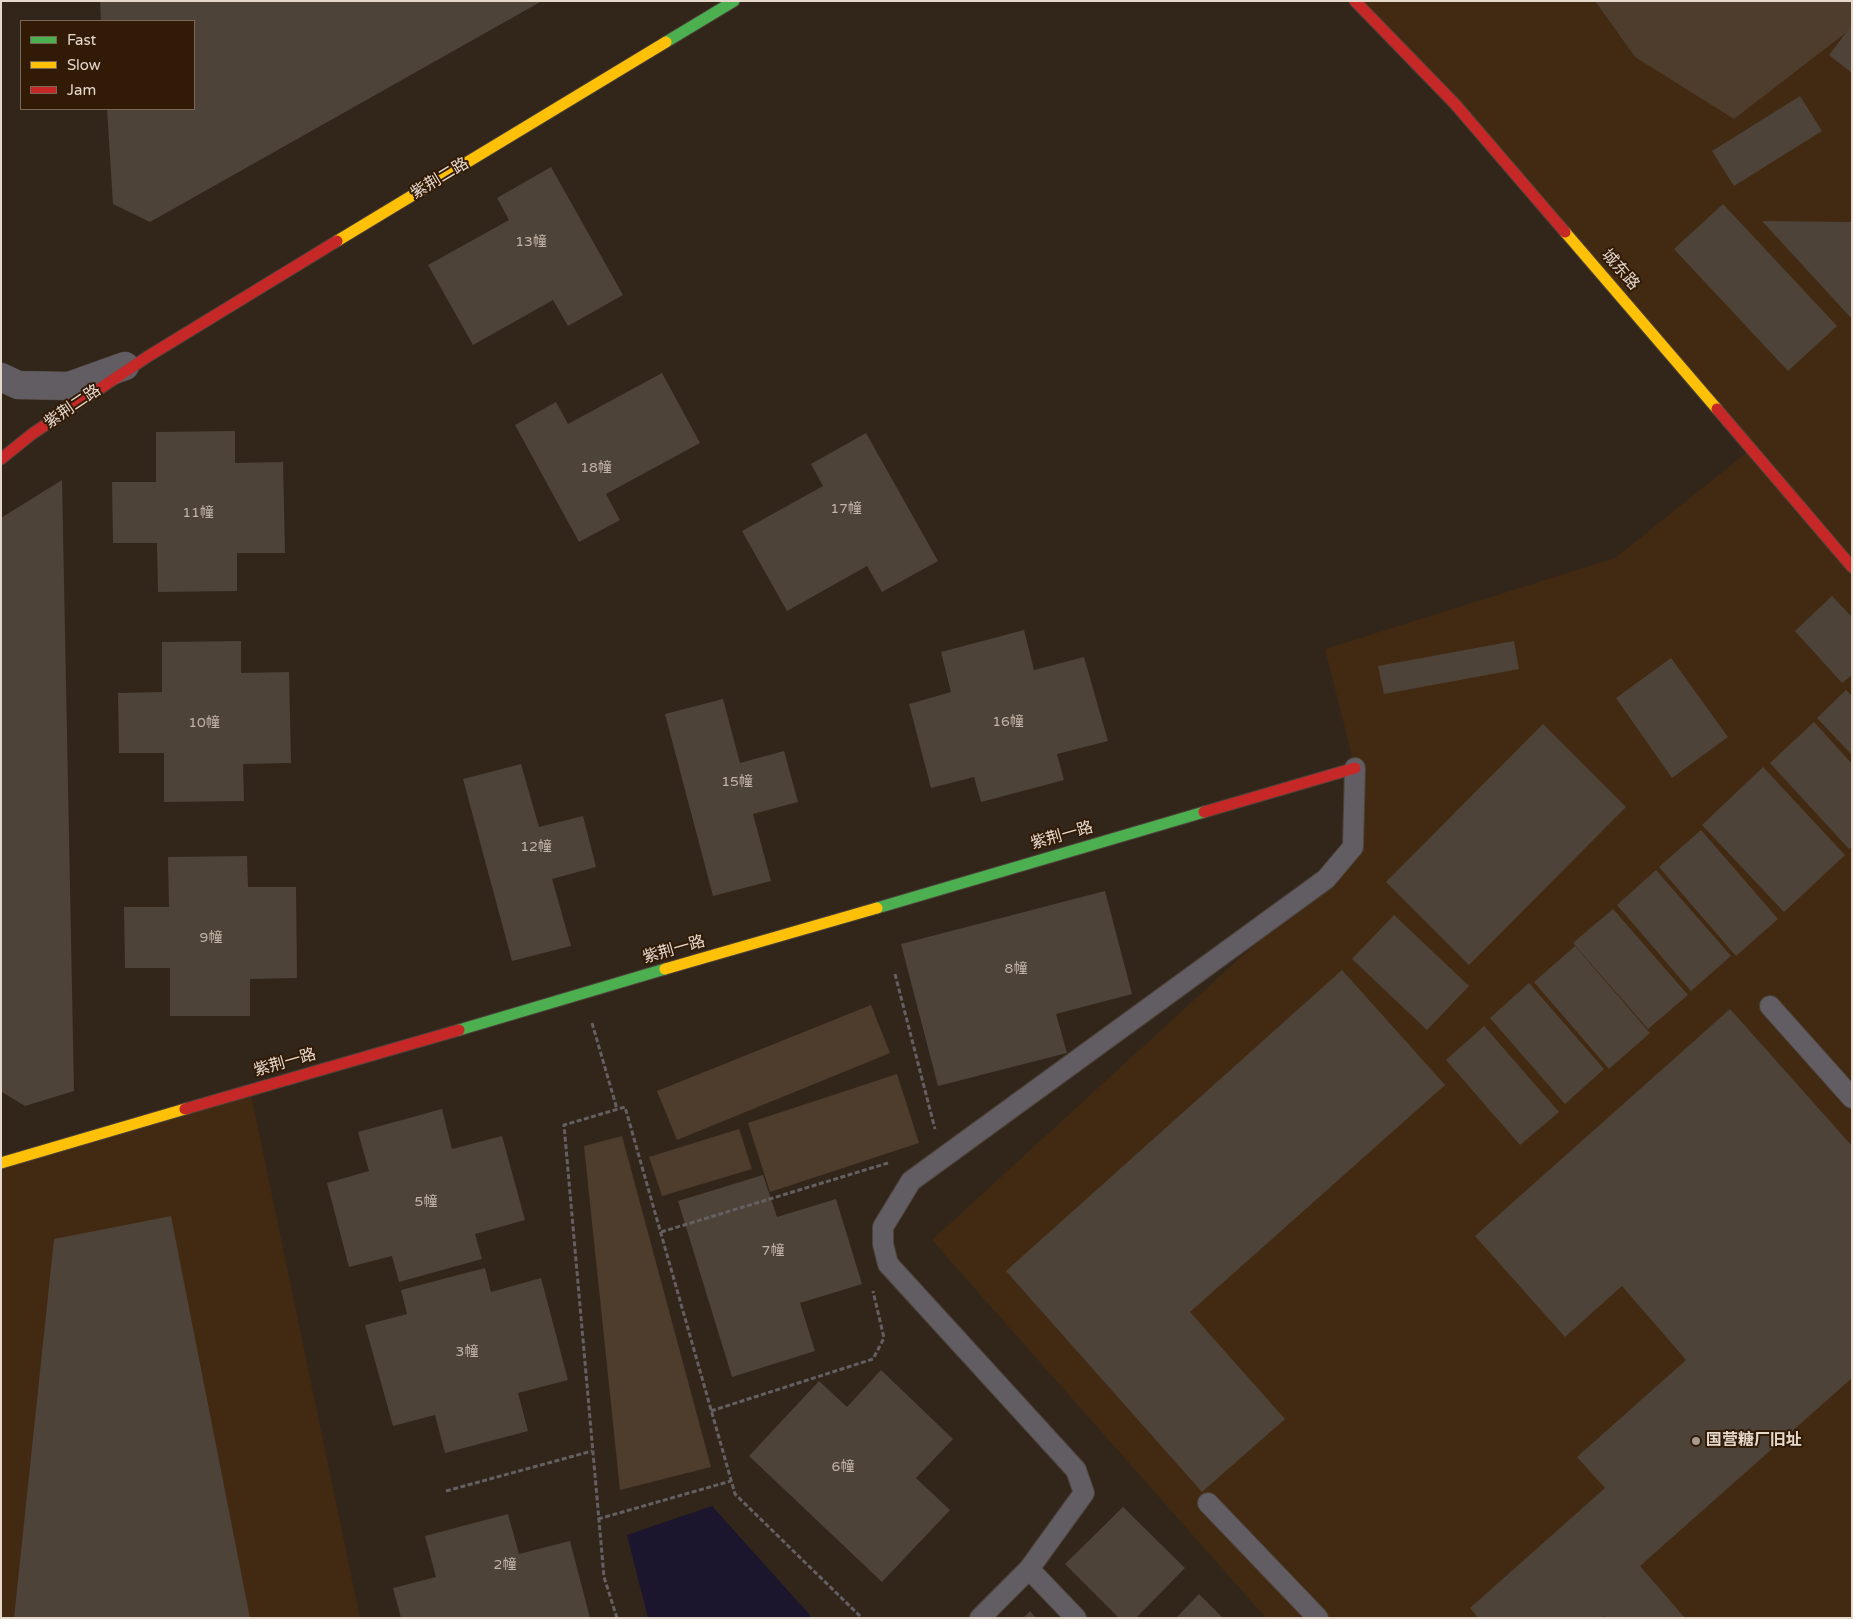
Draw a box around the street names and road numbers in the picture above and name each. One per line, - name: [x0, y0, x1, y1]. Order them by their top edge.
- street label: 紫荆二路: [408, 154, 472, 204]
- street label: 城东路: [1597, 246, 1643, 294]
- street label: 紫荆二路: [41, 381, 105, 433]
- street label: 紫荆一路: [1029, 818, 1095, 854]
- street label: 紫荆一路: [641, 932, 707, 968]
- street label: 紫荆一路: [252, 1045, 318, 1081]

